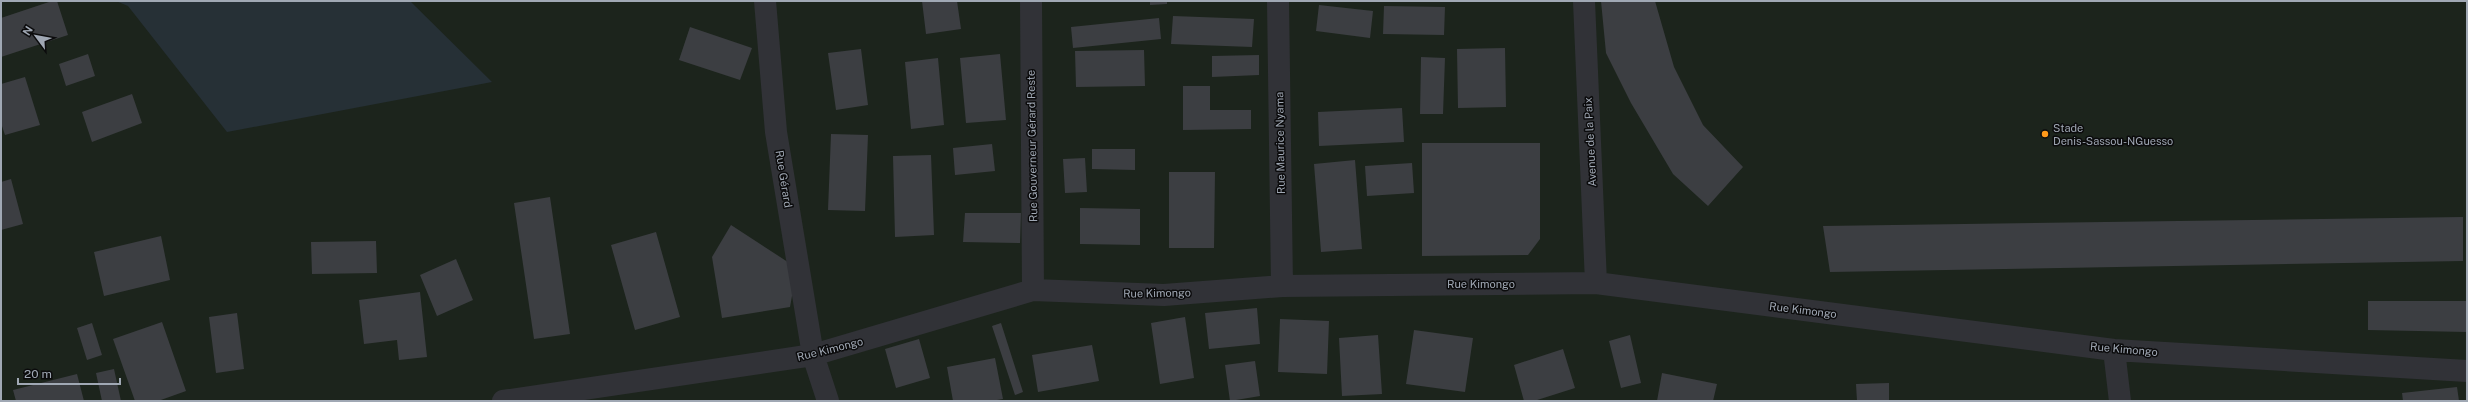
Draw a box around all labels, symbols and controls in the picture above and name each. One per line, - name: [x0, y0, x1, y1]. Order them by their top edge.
- north arrow: [16, 16, 56, 56]
- text: N: [20, 24, 35, 38]
- street label: Rue Gouverneur Gérard Reste: [1025, 70, 1039, 222]
- street label: Rue Maurice Nyama: [1273, 92, 1287, 194]
- street label: Avenue de la Paix: [1582, 97, 1598, 187]
- place label: Stade Denis-Sassou-NGuesso: [2053, 122, 2173, 147]
- marker: Stade Denis-Sassou-NGuesso: [2040, 129, 2050, 139]
- street label: Rue Gérard: [774, 150, 794, 208]
- street label: Rue Kimongo: [1447, 278, 1515, 290]
- street label: Rue Kimongo: [1123, 286, 1191, 300]
- street label: Rue Kimongo: [1769, 300, 1837, 320]
- street label: Rue Kimongo: [796, 335, 864, 363]
- street label: Rue Kimongo: [2090, 340, 2158, 358]
- scale bar: [18, 360, 120, 386]
- text: 20 m: [24, 367, 52, 381]

